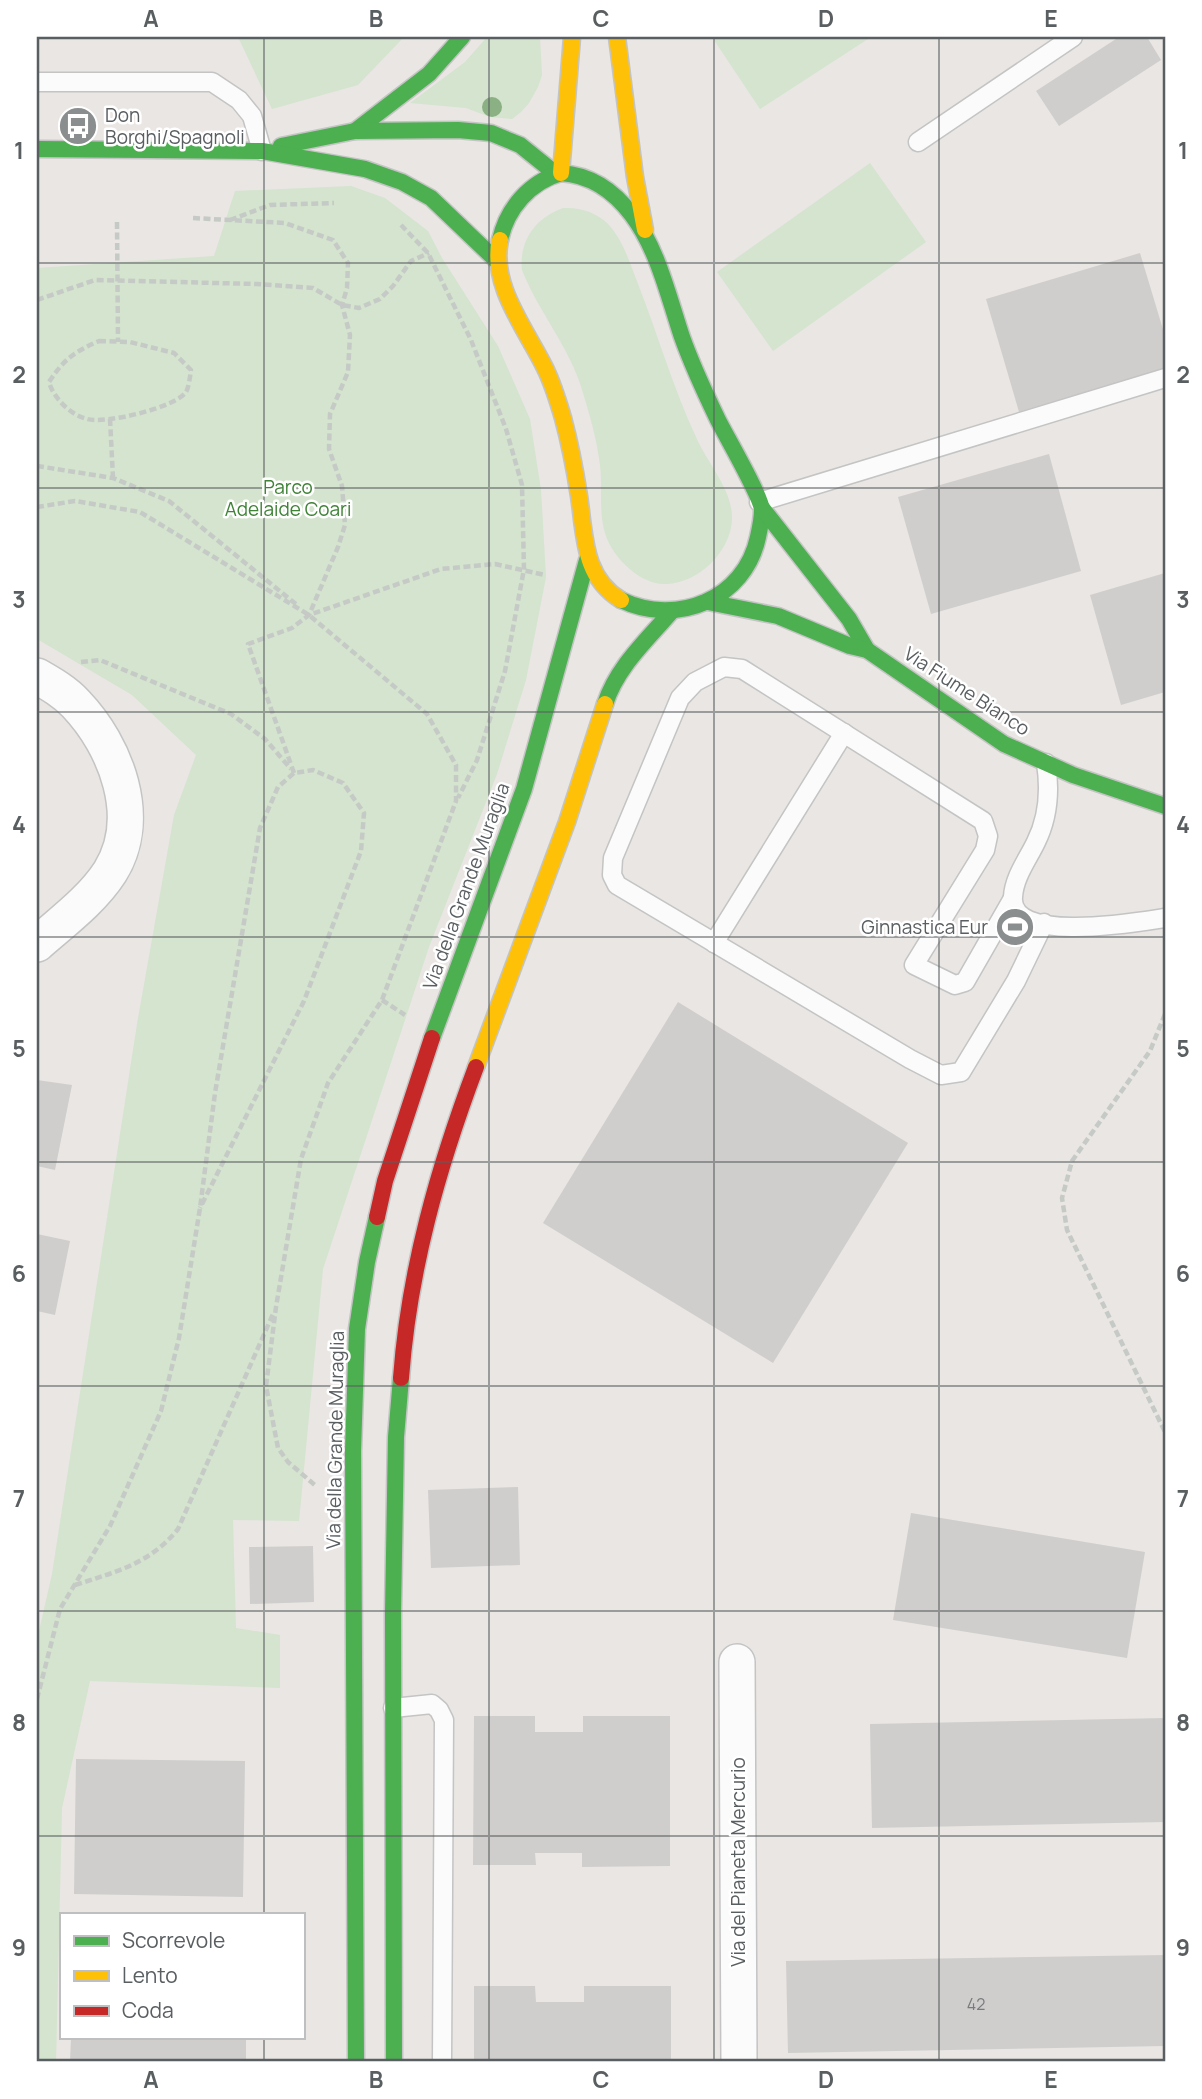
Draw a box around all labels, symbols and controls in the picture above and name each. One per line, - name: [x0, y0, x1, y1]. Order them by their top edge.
- text: A: [143, 2, 159, 34]
- text: B: [369, 2, 383, 34]
- text: C: [593, 2, 610, 34]
- text: D: [818, 2, 834, 34]
- text: E: [1044, 2, 1058, 34]
- place label: Don Borghi/Spagnoli: [105, 102, 245, 150]
- bus stop icon: Don Borghi/Spagnoli: [57, 105, 99, 147]
- text: 1: [14, 134, 24, 166]
- text: 1: [1178, 134, 1188, 166]
- text: 2: [12, 358, 26, 390]
- text: 2: [1176, 358, 1190, 390]
- park label: Parco Adelaide Coari: [225, 474, 351, 522]
- text: 3: [12, 583, 26, 615]
- text: 3: [1176, 583, 1190, 615]
- street label: Via Fiume Bianco: [899, 640, 1035, 742]
- street label: Via della Grande Muraglia: [416, 779, 516, 993]
- text: 4: [12, 808, 26, 840]
- text: 4: [1176, 808, 1190, 840]
- sports icon: Ginnastica Eur: [994, 906, 1036, 948]
- place label: Ginnastica Eur: [861, 914, 988, 940]
- text: 5: [12, 1032, 26, 1064]
- text: 5: [1176, 1032, 1190, 1064]
- text: 6: [12, 1257, 26, 1289]
- text: 6: [1176, 1257, 1190, 1289]
- street label: Via della Grande Muraglia: [320, 1331, 350, 1549]
- text: 7: [13, 1482, 25, 1514]
- text: 7: [1177, 1482, 1189, 1514]
- text: 8: [12, 1706, 26, 1738]
- text: 8: [1176, 1706, 1190, 1738]
- street label: Via del Pianeta Mercurio: [725, 1757, 751, 1967]
- legend: [60, 1913, 304, 2039]
- text: Scorrevole: [122, 1926, 225, 1954]
- text: 9: [12, 1931, 26, 1963]
- text: 9: [1176, 1931, 1190, 1963]
- text: Lento: [122, 1961, 178, 1989]
- house number: 42: [967, 1993, 985, 2015]
- text: Coda: [122, 1996, 174, 2024]
- text: A: [143, 2063, 159, 2095]
- text: B: [369, 2063, 383, 2095]
- text: C: [593, 2063, 610, 2095]
- text: D: [818, 2063, 834, 2095]
- text: E: [1044, 2063, 1058, 2095]

